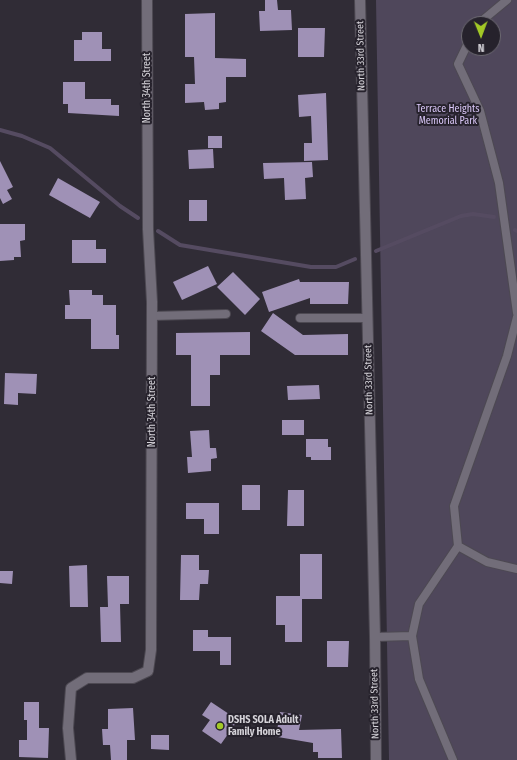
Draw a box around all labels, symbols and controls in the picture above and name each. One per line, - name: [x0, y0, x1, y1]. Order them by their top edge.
- north arrow: [461, 16, 501, 56]
- street label: North 33rd Street: [354, 21, 368, 91]
- text: N: [478, 41, 485, 54]
- street label: North 34th Street: [141, 53, 153, 123]
- park label: Terrace Heights Memorial Park: [417, 103, 479, 126]
- street label: North 33rd Street: [362, 345, 376, 415]
- street label: North 34th Street: [146, 377, 158, 447]
- street label: North 33rd Street: [368, 669, 382, 739]
- place label: DSHS SOLA Adult Family Home: [228, 714, 298, 738]
- marker: DSHS SOLA Adult Family Home: [215, 721, 225, 731]

